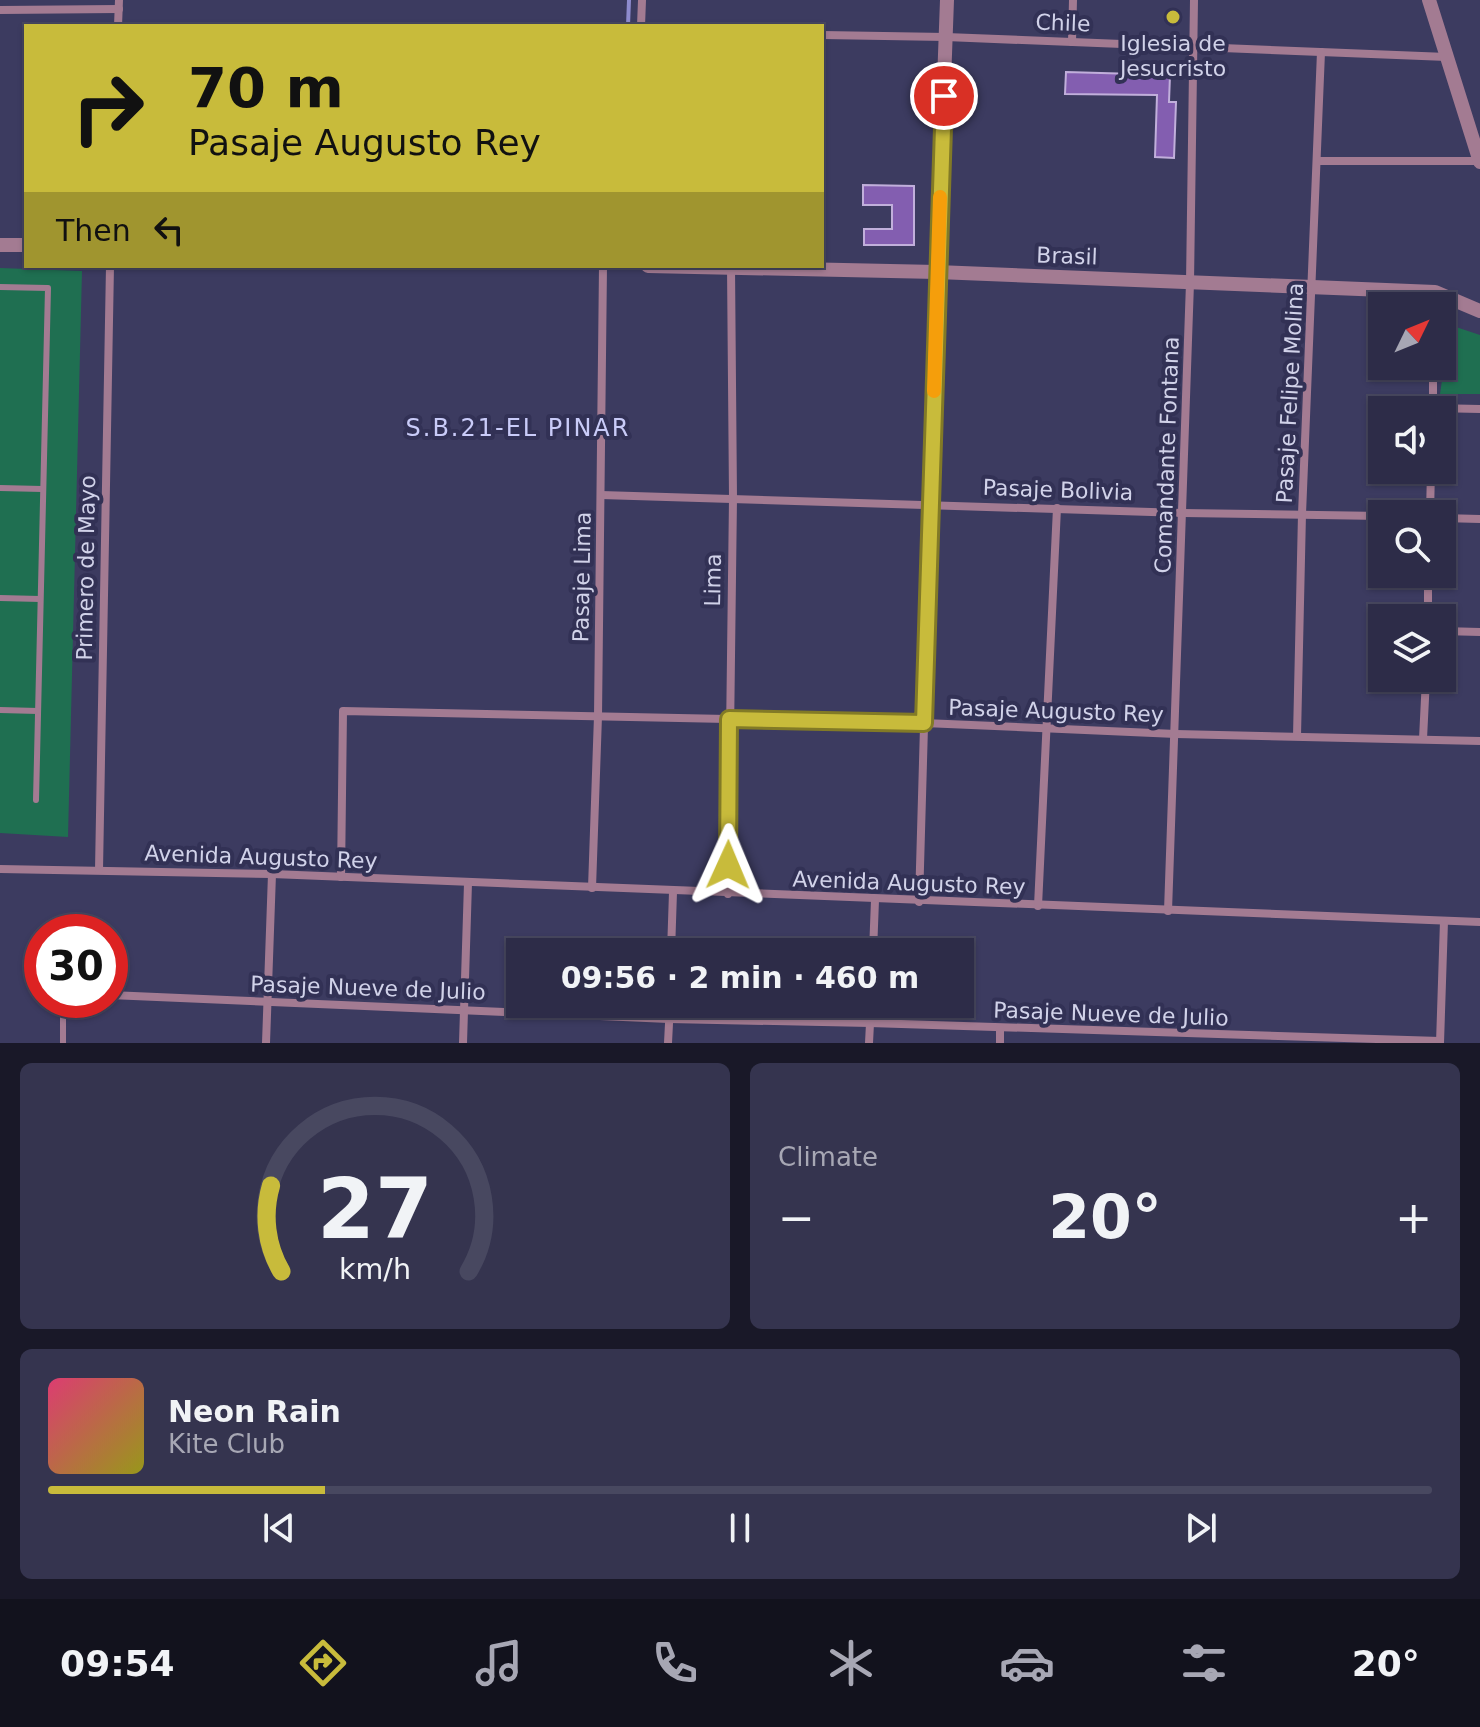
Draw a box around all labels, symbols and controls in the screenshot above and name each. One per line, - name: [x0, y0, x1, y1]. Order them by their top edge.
- marker: Iglesia de Jesucristo: [1164, 8, 1182, 26]
- street label: Chile: [1035, 10, 1091, 36]
- place label: Iglesia de Jesucristo: [1118, 31, 1226, 81]
- text: 70 m: [188, 55, 344, 120]
- icon: right: [56, 56, 160, 160]
- pin: [910, 62, 978, 130]
- icon: arrive: [922, 74, 966, 118]
- text: Pasaje Augusto Rey: [188, 122, 541, 163]
- icon: left: [147, 208, 191, 252]
- text: Then: [56, 213, 131, 248]
- street label: Brasil: [1036, 242, 1098, 270]
- street label: Pasaje Felipe Molina: [1272, 282, 1308, 504]
- north arrow: [1368, 292, 1456, 380]
- map controls: [1368, 292, 1456, 692]
- street label: Comandante Fontana: [1150, 336, 1184, 574]
- button: sound: [1368, 396, 1456, 484]
- district label: S.B.21-EL PINAR: [406, 414, 630, 442]
- street label: Primero de Mayo: [72, 475, 100, 661]
- street label: Pasaje Bolivia: [982, 475, 1134, 505]
- button: search: [1368, 500, 1456, 588]
- street label: Pasaje Lima: [568, 511, 596, 643]
- street label: Lima: [700, 553, 726, 607]
- button: layers: [1368, 604, 1456, 692]
- street label: Pasaje Augusto Rey: [948, 695, 1164, 727]
- position arrow: [686, 823, 770, 907]
- street label: Avenida Augusto Rey: [144, 840, 378, 874]
- street label: Avenida Augusto Rey: [792, 866, 1026, 900]
- speed limit sign: 30: [24, 914, 128, 1018]
- text: 09:56 · 2 min · 460 m: [561, 960, 919, 995]
- street label: Pasaje Nueve de Julio: [250, 971, 486, 1005]
- street label: Pasaje Nueve de Julio: [993, 997, 1229, 1031]
- text: Climate: [778, 1142, 878, 1172]
- text: 27: [317, 1161, 433, 1258]
- text: 20°: [1048, 1182, 1162, 1252]
- text: −: [778, 1192, 815, 1243]
- text: +: [1395, 1192, 1432, 1243]
- text: km/h: [339, 1252, 411, 1286]
- text: Neon Rain: [168, 1394, 341, 1429]
- text: Kite Club: [168, 1429, 285, 1459]
- icon: previous: [257, 1506, 301, 1550]
- icon: pause: [718, 1506, 762, 1550]
- icon: next: [1179, 1506, 1223, 1550]
- icon: directions: [295, 1635, 351, 1691]
- icon: music: [471, 1635, 527, 1691]
- icon: phone: [647, 1635, 703, 1691]
- icon: climate: [823, 1635, 879, 1691]
- icon: car: [999, 1635, 1055, 1691]
- icon: filters: [1176, 1635, 1232, 1691]
- text: 09:54: [60, 1643, 175, 1684]
- text: 20°: [1352, 1643, 1420, 1684]

